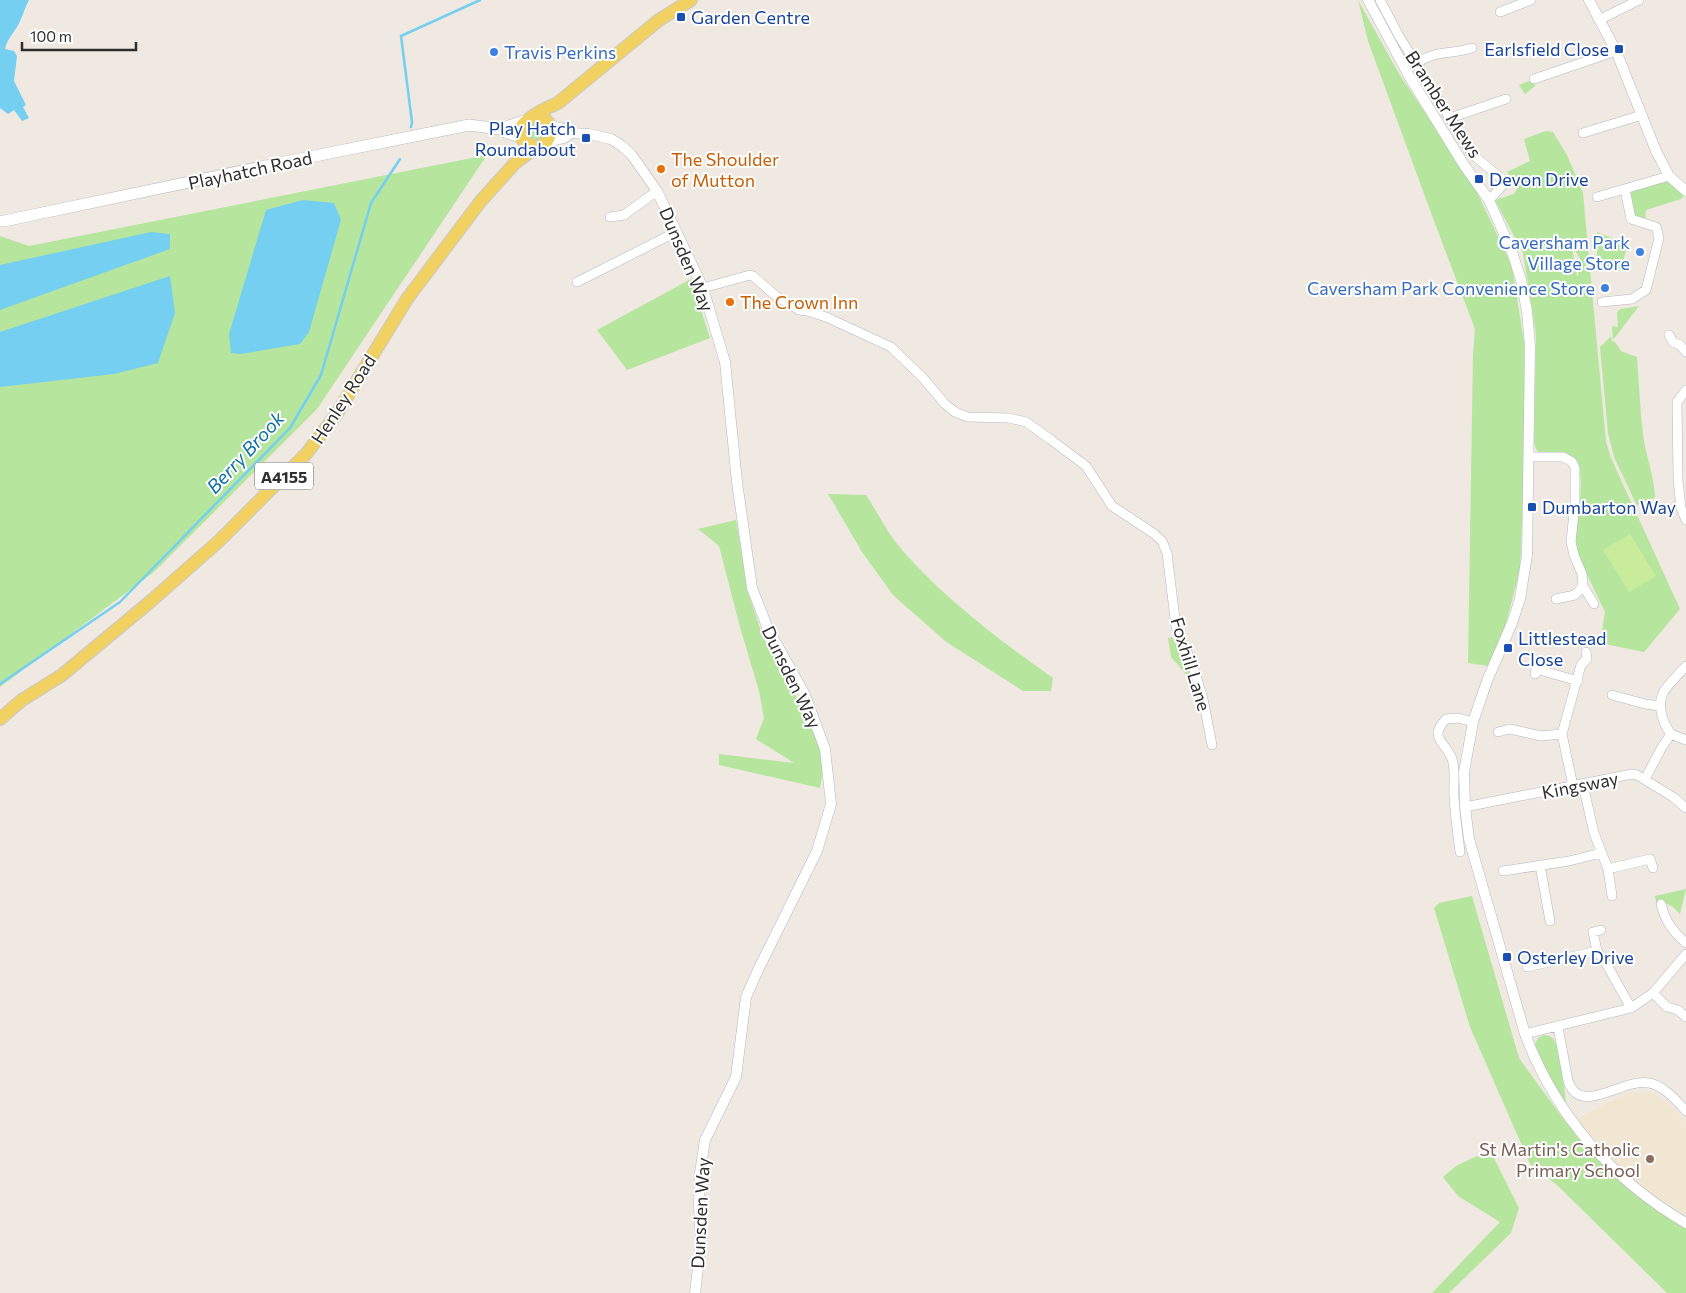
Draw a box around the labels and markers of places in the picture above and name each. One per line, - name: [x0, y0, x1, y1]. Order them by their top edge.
- place label: Garden Centre: [691, 6, 810, 28]
- marker: Garden Centre: [675, 11, 687, 23]
- place label: Earlsfield Close: [1484, 38, 1609, 60]
- place label: Travis Perkins: [504, 41, 616, 63]
- marker: Earlsfield Close: [1613, 43, 1625, 55]
- marker: Travis Perkins: [488, 46, 500, 58]
- place label: Play Hatch Roundabout: [475, 117, 576, 160]
- marker: Play Hatch Roundabout: [580, 132, 592, 144]
- place label: The Shoulder of Mutton: [671, 148, 779, 191]
- marker: The Shoulder of Mutton: [655, 163, 667, 175]
- place label: Devon Drive: [1489, 168, 1588, 190]
- marker: Devon Drive: [1473, 173, 1485, 185]
- place label: Caversham Park Village Store: [1498, 231, 1630, 274]
- marker: Caversham Park Village Store: [1634, 246, 1646, 258]
- place label: Caversham Park Convenience Store: [1307, 277, 1595, 299]
- marker: Caversham Park Convenience Store: [1599, 282, 1611, 294]
- place label: The Crown Inn: [740, 291, 858, 313]
- marker: The Crown Inn: [724, 296, 736, 308]
- place label: Dumbarton Way: [1542, 496, 1676, 518]
- marker: Dumbarton Way: [1526, 501, 1538, 513]
- place label: Littlestead Close: [1518, 627, 1606, 670]
- marker: Littlestead Close: [1502, 642, 1514, 654]
- place label: Osterley Drive: [1517, 946, 1634, 968]
- marker: Osterley Drive: [1501, 951, 1513, 963]
- place label: St Martin's Catholic Primary School: [1479, 1138, 1640, 1181]
- marker: St Martin's Catholic Primary School: [1644, 1153, 1656, 1165]

